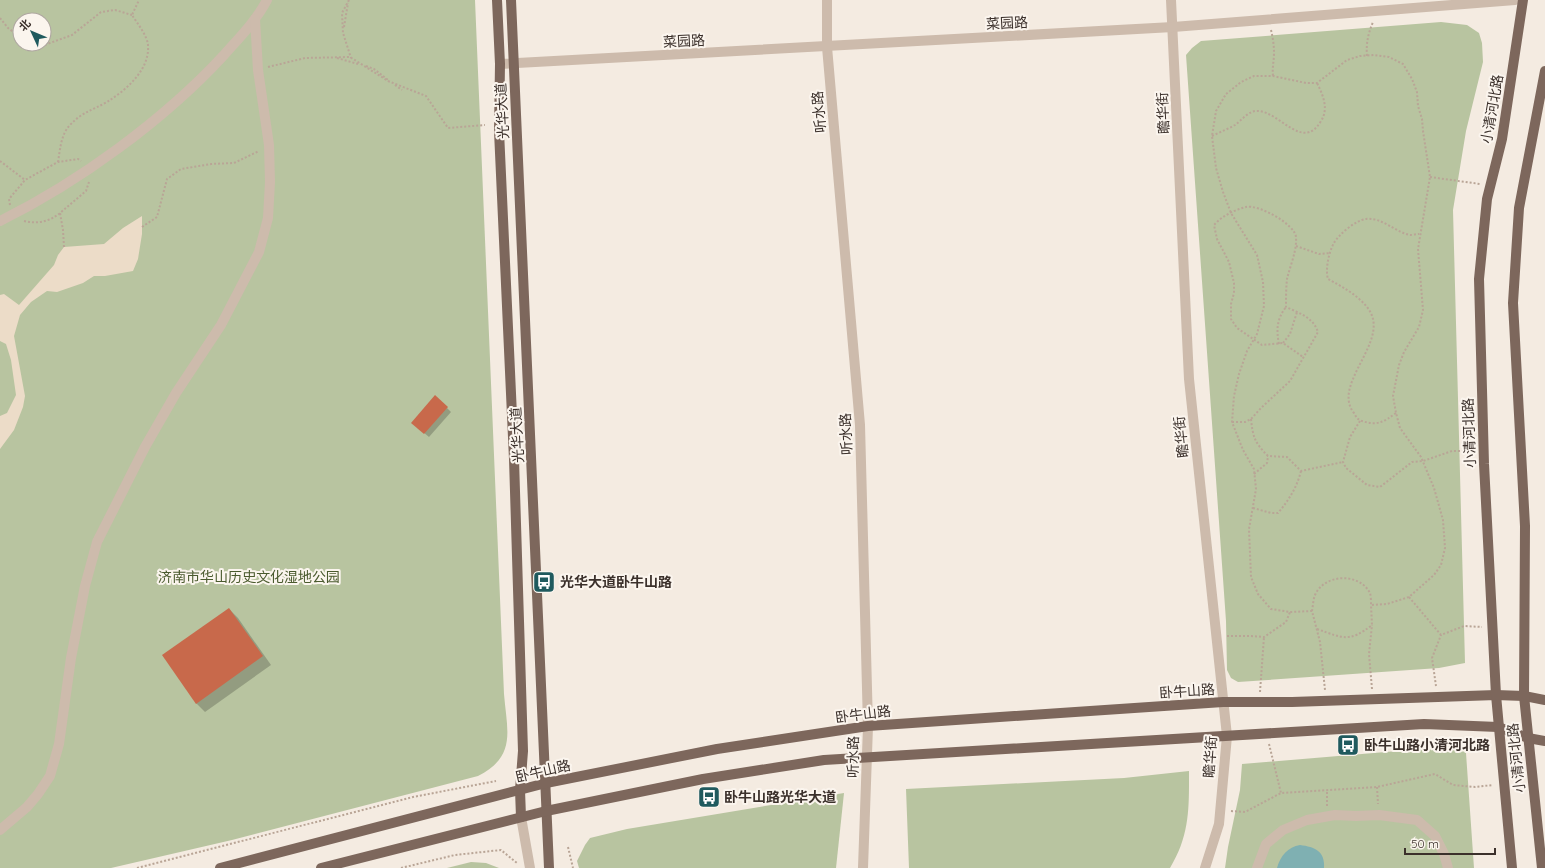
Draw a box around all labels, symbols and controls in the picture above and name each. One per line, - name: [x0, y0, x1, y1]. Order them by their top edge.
- north arrow: [12, 12, 52, 52]
- street label: 菜园路: [986, 13, 1028, 33]
- text: 北: [16, 16, 34, 34]
- street label: 菜园路: [663, 31, 705, 51]
- street label: 小清河北路: [1477, 73, 1507, 145]
- street label: 光华大道: [492, 83, 512, 139]
- street label: 听水路: [808, 90, 830, 134]
- street label: 瞻华街: [1153, 92, 1173, 134]
- street label: 小清河北路: [1459, 398, 1479, 468]
- street label: 光华大道: [507, 407, 527, 463]
- street label: 听水路: [836, 413, 856, 455]
- street label: 瞻华街: [1170, 415, 1192, 459]
- park label: 济南市华山历史文化湿地公园: [158, 568, 340, 586]
- bus stop icon: 光华大道卧牛山路: [531, 569, 557, 595]
- place label: 光华大道卧牛山路: [560, 573, 672, 591]
- street label: 卧牛山路: [1158, 680, 1216, 702]
- street label: 卧牛山路: [834, 702, 892, 726]
- street label: 小清河北路: [1503, 722, 1529, 794]
- bus stop icon: 卧牛山路小清河北路: [1335, 732, 1361, 758]
- street label: 瞻华街: [1200, 735, 1220, 779]
- street label: 听水路: [844, 736, 862, 778]
- place label: 卧牛山路小清河北路: [1364, 736, 1490, 754]
- street label: 卧牛山路: [514, 756, 572, 786]
- bus stop icon: 卧牛山路光华大道: [696, 784, 722, 810]
- place label: 卧牛山路光华大道: [724, 788, 836, 806]
- scale bar: [1405, 830, 1495, 856]
- text: 50 m: [1411, 836, 1439, 851]

